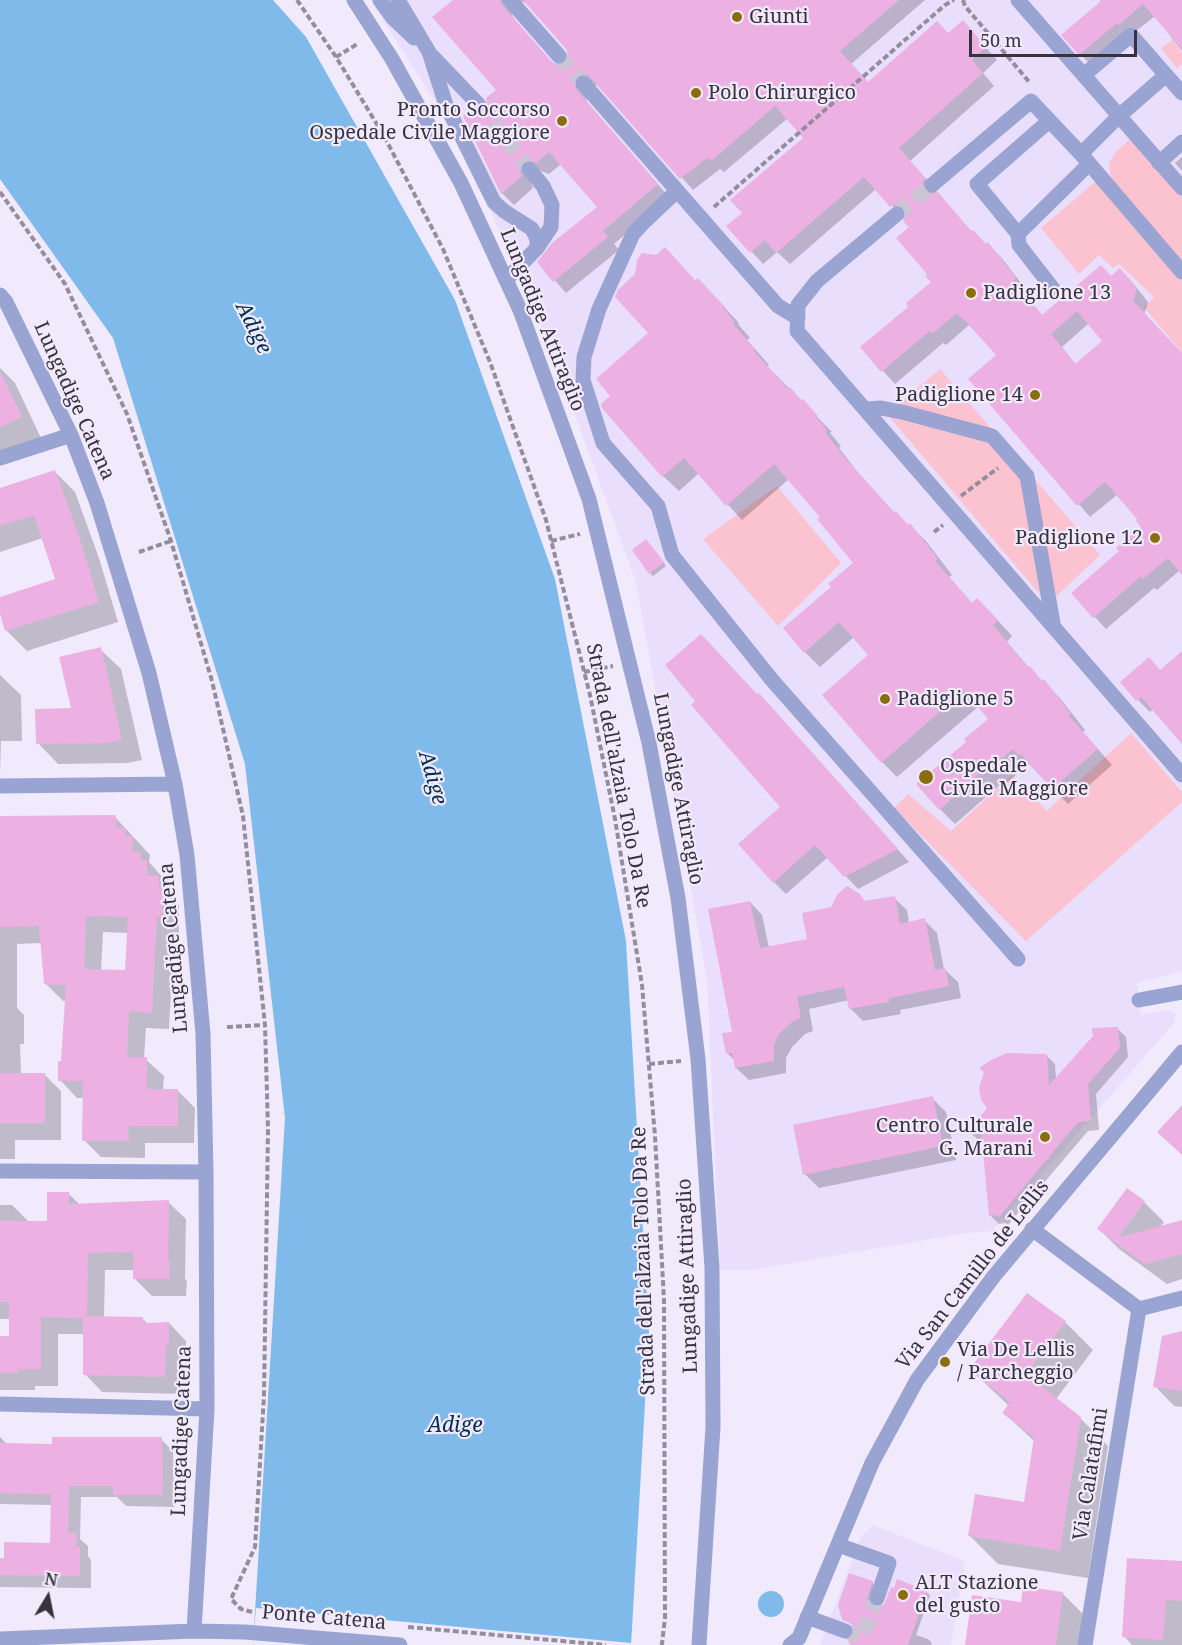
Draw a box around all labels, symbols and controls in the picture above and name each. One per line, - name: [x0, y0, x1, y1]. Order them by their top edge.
- place label: Giunti: [749, 5, 809, 29]
- marker: Giunti: [730, 10, 744, 24]
- scale bar: [972, 18, 1140, 56]
- text: 50 m: [980, 28, 1022, 52]
- place label: Polo Chirurgico: [708, 81, 856, 105]
- marker: Polo Chirurgico: [689, 86, 703, 100]
- place label: Pronto Soccorso Ospedale Civile Maggiore: [309, 98, 550, 145]
- marker: Pronto Soccorso Ospedale Civile Maggiore: [555, 114, 569, 128]
- street label: Lungadige Attiraglio: [494, 225, 590, 415]
- place label: Padiglione 13: [983, 281, 1111, 305]
- marker: Padiglione 13: [964, 286, 978, 300]
- water label: Adige: [230, 298, 276, 358]
- street label: Lungadige Catena: [28, 318, 120, 484]
- place label: Padiglione 14: [895, 383, 1023, 407]
- marker: Padiglione 14: [1028, 388, 1042, 402]
- place label: Padiglione 12: [1015, 526, 1143, 550]
- marker: Padiglione 12: [1148, 531, 1162, 545]
- street label: Strada dell'alzaia Tolo Da Re: [581, 642, 655, 910]
- place label: Padiglione 5: [897, 687, 1014, 711]
- street label: Lungadige Attiraglio: [648, 691, 708, 887]
- marker: Padiglione 5: [878, 692, 892, 706]
- water label: Adige: [412, 748, 452, 808]
- place label: Ospedale Civile Maggiore: [940, 754, 1088, 801]
- marker: Ospedale Civile Maggiore: [917, 768, 935, 786]
- street label: Lungadige Catena: [155, 862, 193, 1034]
- place label: Centro Culturale G. Marani: [876, 1114, 1033, 1161]
- street label: Strada dell'alzaia Tolo Da Re: [627, 1126, 661, 1396]
- marker: Centro Culturale G. Marani: [1038, 1130, 1052, 1144]
- street label: Via San Camillo de Lellis: [892, 1176, 1054, 1374]
- street label: Lungadige Attiraglio: [673, 1178, 703, 1374]
- place label: Via De Lellis / Parcheggio: [957, 1338, 1075, 1385]
- street label: Lungadige Catena: [167, 1345, 197, 1517]
- marker: Via De Lellis / Parcheggio: [938, 1355, 952, 1369]
- street label: Via Calatafimi: [1069, 1406, 1113, 1542]
- water label: Adige: [428, 1413, 482, 1439]
- north arrow: [18, 1567, 78, 1627]
- text: N: [43, 1567, 59, 1591]
- place label: ALT Stazione del gusto: [915, 1571, 1039, 1618]
- marker: ALT Stazione del gusto: [896, 1588, 910, 1602]
- street label: Ponte Catena: [261, 1601, 387, 1635]

